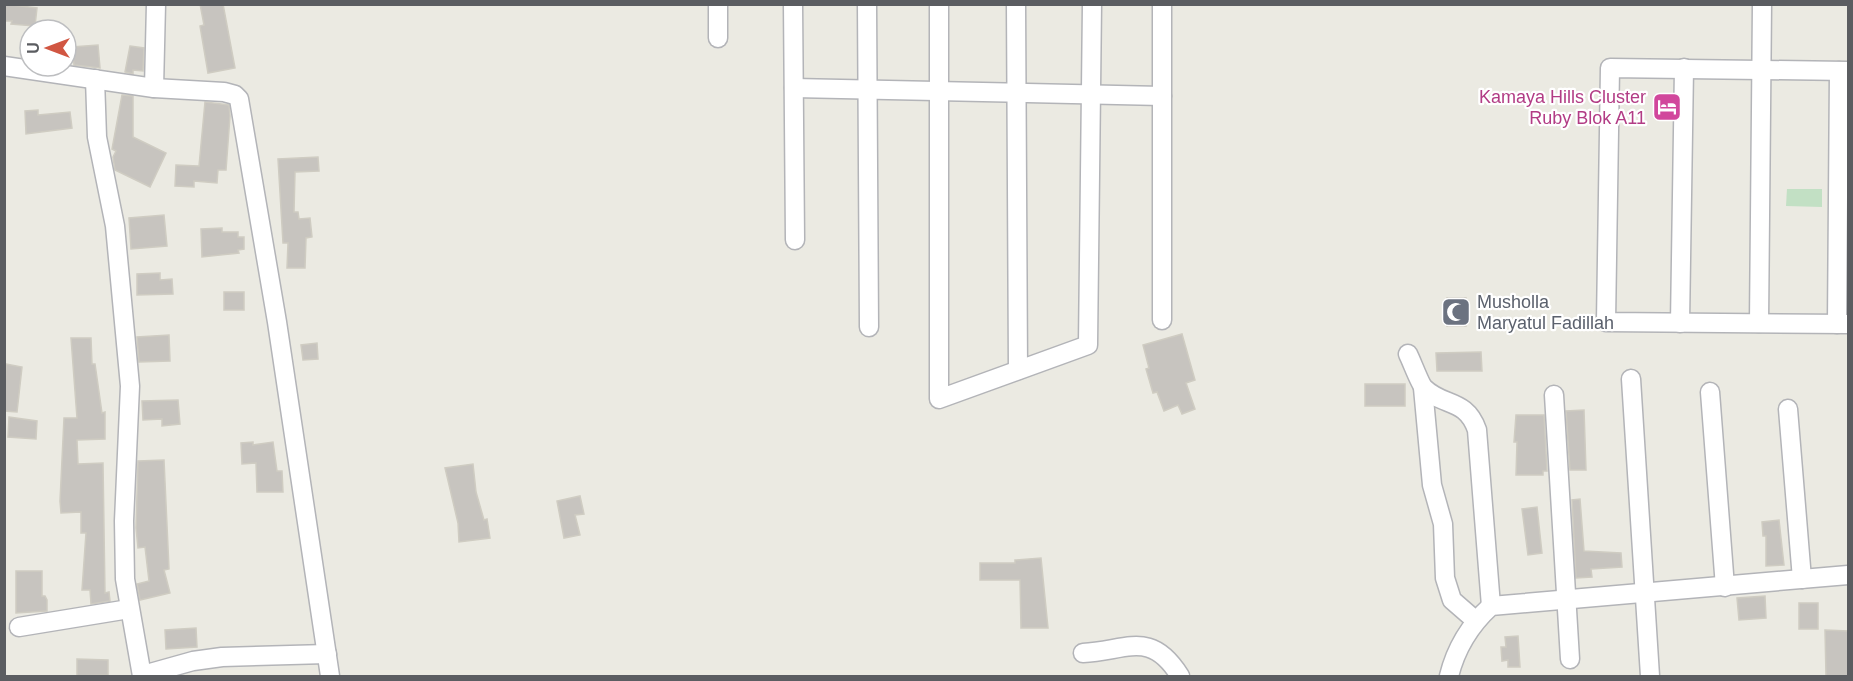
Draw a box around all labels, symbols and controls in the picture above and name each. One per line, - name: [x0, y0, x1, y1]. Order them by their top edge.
- north arrow: [18, 18, 78, 78]
- text: U: [25, 42, 42, 54]
- place label: Kamaya Hills Cluster Ruby Blok A11: [1479, 87, 1646, 128]
- hotel icon: Kamaya Hills Cluster Ruby Blok A11: [1651, 91, 1683, 123]
- place label: Musholla Maryatul Fadillah: [1477, 292, 1614, 333]
- mosque icon: Musholla Maryatul Fadillah: [1440, 296, 1472, 328]

